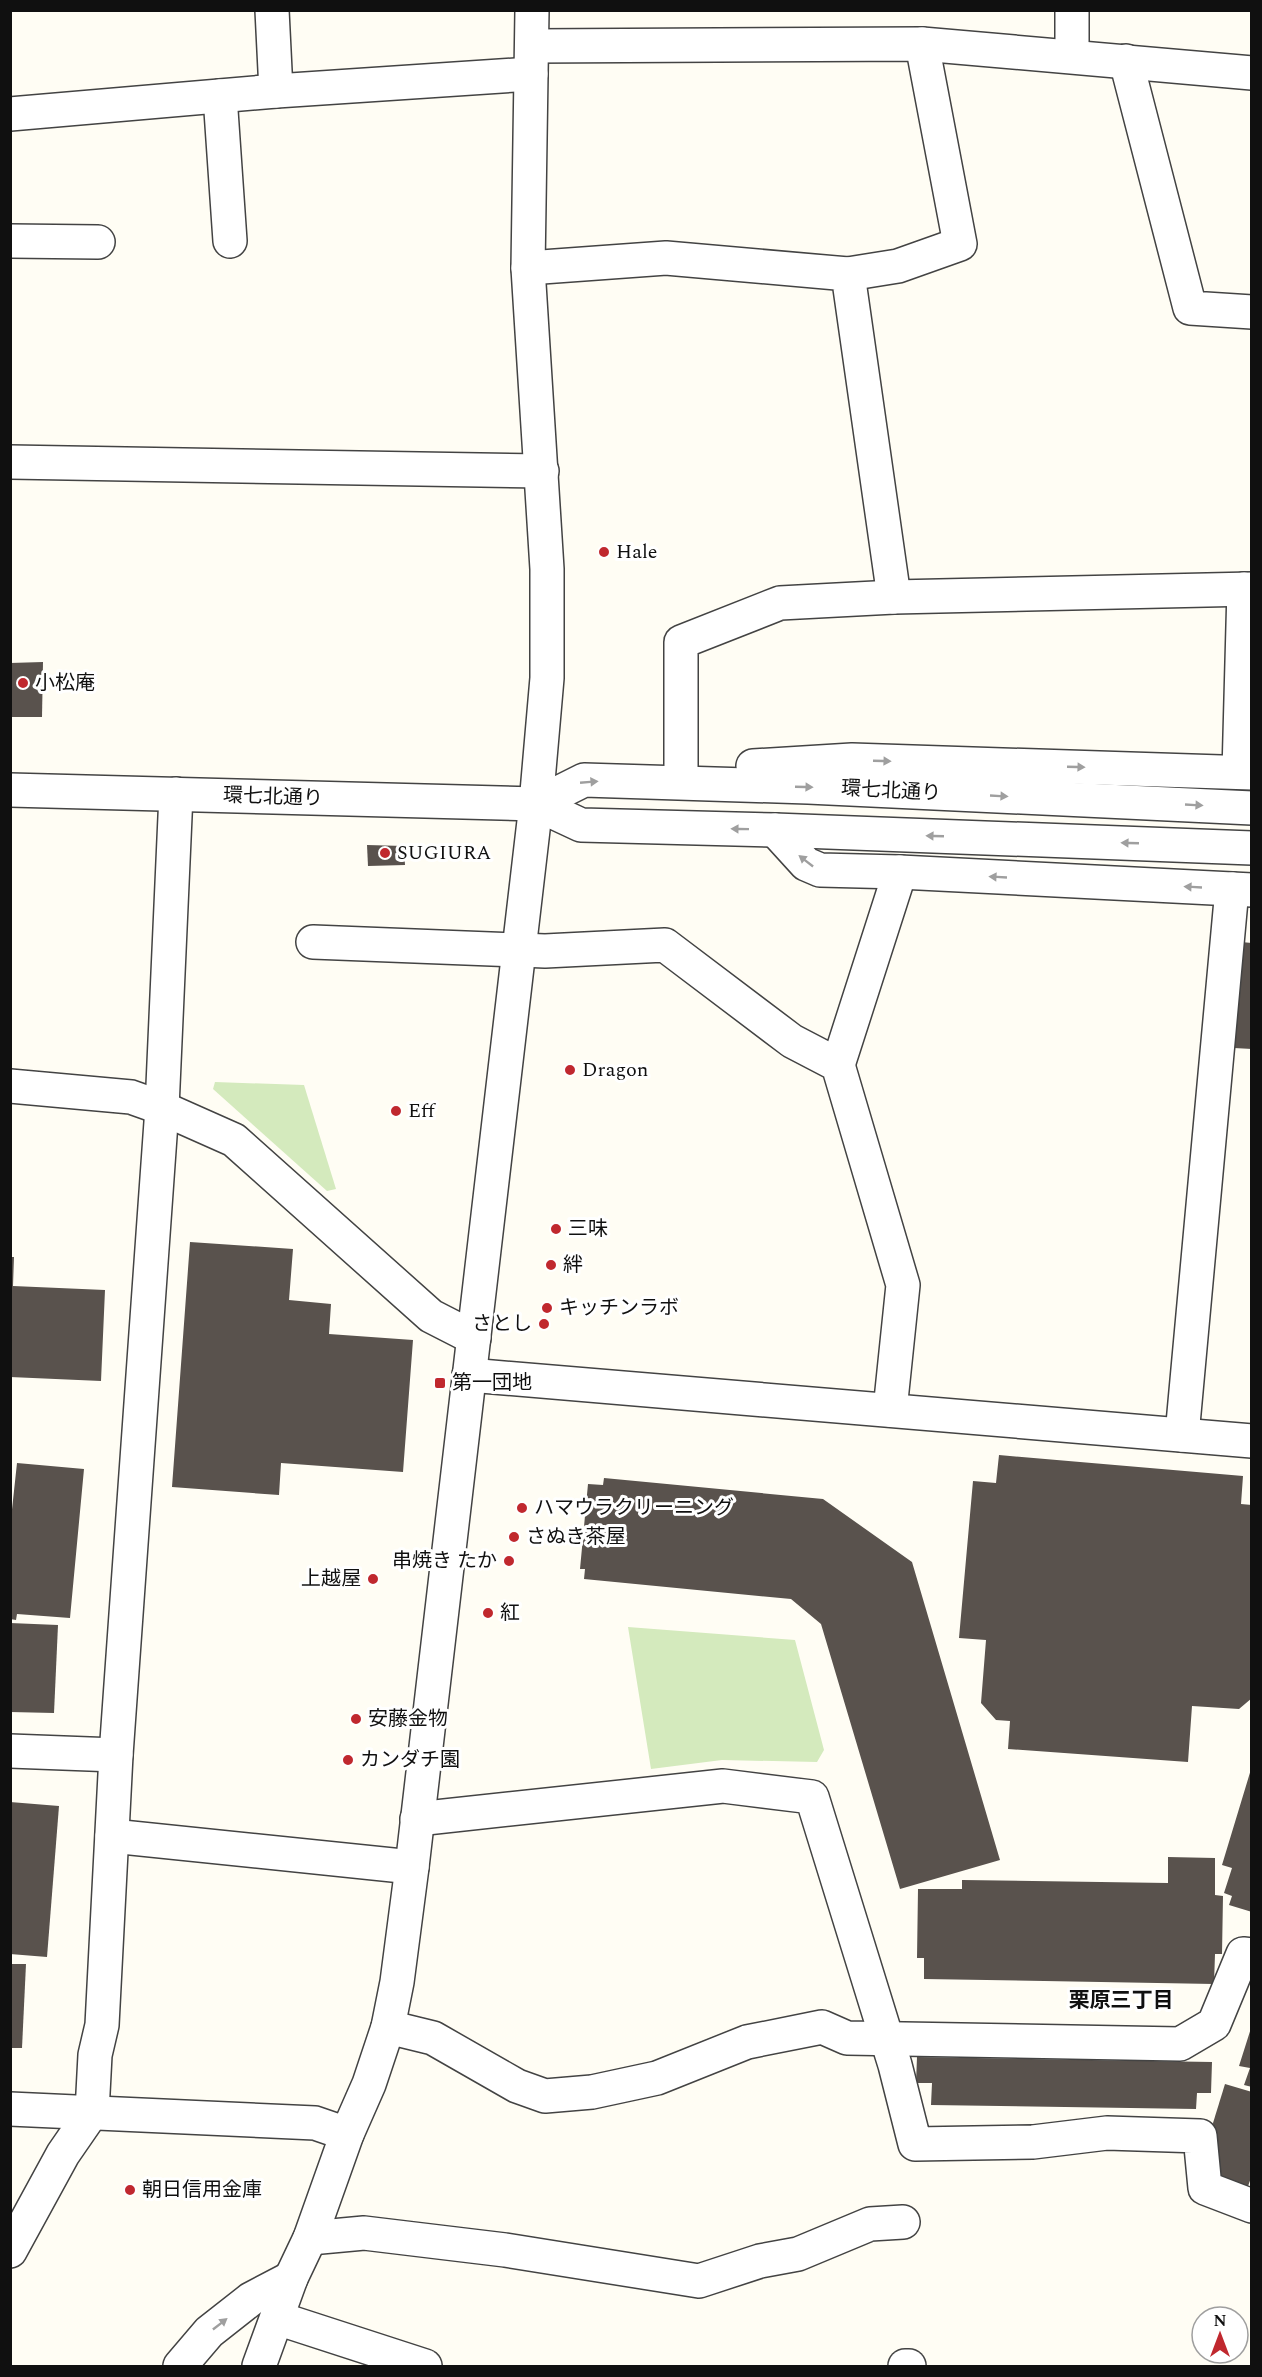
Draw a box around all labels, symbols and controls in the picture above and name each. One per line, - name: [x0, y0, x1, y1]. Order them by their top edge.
- place label: Hale: [616, 537, 657, 567]
- marker: Hale: [597, 545, 611, 559]
- place label: 小松庵: [35, 668, 95, 698]
- marker: 小松庵: [16, 676, 30, 690]
- one-way arrow: [872, 757, 891, 766]
- one-way arrow: [1067, 762, 1086, 772]
- street label: 環七北通り: [840, 773, 942, 809]
- one-way arrow: [580, 777, 599, 787]
- street label: 環七北通り: [223, 780, 323, 814]
- one-way arrow: [795, 782, 814, 792]
- one-way arrow: [990, 791, 1009, 800]
- one-way arrow: [1184, 800, 1203, 809]
- one-way arrow: [731, 824, 750, 834]
- one-way arrow: [926, 831, 945, 841]
- place label: SUGIURA: [397, 838, 491, 868]
- one-way arrow: [1121, 839, 1140, 848]
- marker: SUGIURA: [378, 846, 392, 860]
- one-way arrow: [799, 856, 814, 868]
- one-way arrow: [989, 872, 1008, 881]
- one-way arrow: [1184, 883, 1203, 892]
- place label: Dragon: [582, 1055, 648, 1085]
- marker: Dragon: [563, 1063, 577, 1077]
- place label: Eff: [408, 1096, 436, 1126]
- marker: Eff: [389, 1104, 403, 1118]
- place label: 三味: [568, 1214, 608, 1244]
- marker: 三味: [549, 1222, 563, 1236]
- place label: 絆: [563, 1250, 583, 1280]
- marker: 絆: [544, 1258, 558, 1272]
- place label: キッチンラボ: [559, 1293, 679, 1323]
- marker: キッチンラボ: [540, 1301, 554, 1315]
- place label: さとし: [472, 1309, 532, 1339]
- marker: さとし: [537, 1317, 551, 1331]
- place label: 第一団地: [452, 1368, 532, 1398]
- marker: 第一団地: [433, 1376, 447, 1390]
- place label: ハマウラクリーニング: [534, 1493, 734, 1523]
- marker: ハマウラクリーニング: [515, 1501, 529, 1515]
- place label: さぬき茶屋: [526, 1522, 626, 1552]
- marker: さぬき茶屋: [507, 1530, 521, 1544]
- place label: 串焼き たか: [392, 1546, 497, 1576]
- marker: 串焼き たか: [502, 1554, 516, 1568]
- place label: 上越屋: [301, 1564, 361, 1594]
- marker: 上越屋: [366, 1572, 380, 1586]
- place label: 紅: [500, 1598, 520, 1628]
- marker: 紅: [481, 1606, 495, 1620]
- place label: 安藤金物: [368, 1704, 448, 1734]
- marker: 安藤金物: [349, 1712, 363, 1726]
- place label: カンダチ園: [360, 1745, 460, 1775]
- marker: カンダチ園: [341, 1753, 355, 1767]
- district label: 栗原三丁目: [1069, 1985, 1174, 2017]
- place label: 朝日信用金庫: [142, 2175, 262, 2205]
- marker: 朝日信用金庫: [123, 2183, 137, 2197]
- north arrow: [1190, 2305, 1250, 2365]
- text: N: [1213, 2309, 1227, 2333]
- one-way arrow: [212, 2318, 227, 2330]

